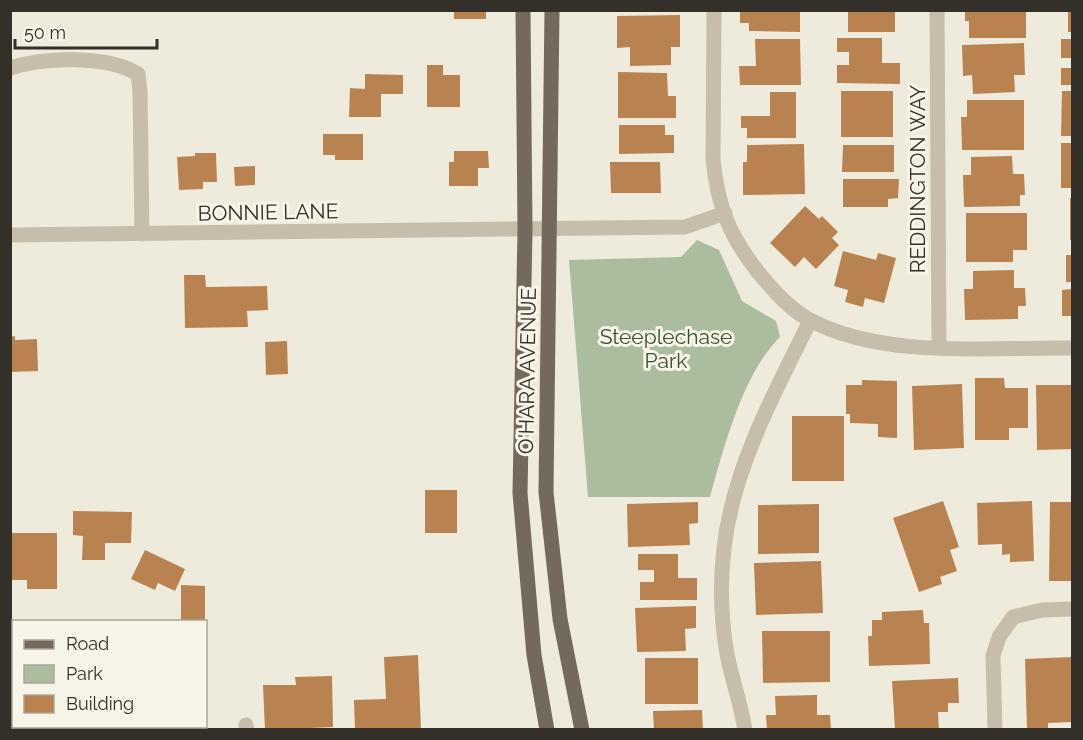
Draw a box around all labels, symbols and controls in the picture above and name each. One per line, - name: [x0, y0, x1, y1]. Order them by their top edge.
- scale bar: [15, 12, 158, 50]
- text: 50 m: [24, 22, 66, 43]
- street label: REDDINGTON WAY: [905, 84, 930, 273]
- street label: BONNIE LANE: [197, 198, 339, 226]
- street label: O'HARA AVENUE: [513, 288, 541, 454]
- park label: Steeplechase Park: [600, 324, 732, 373]
- legend: [12, 620, 207, 728]
- text: Road: [66, 633, 109, 654]
- text: Park: [66, 663, 103, 684]
- text: Building: [66, 693, 134, 714]

